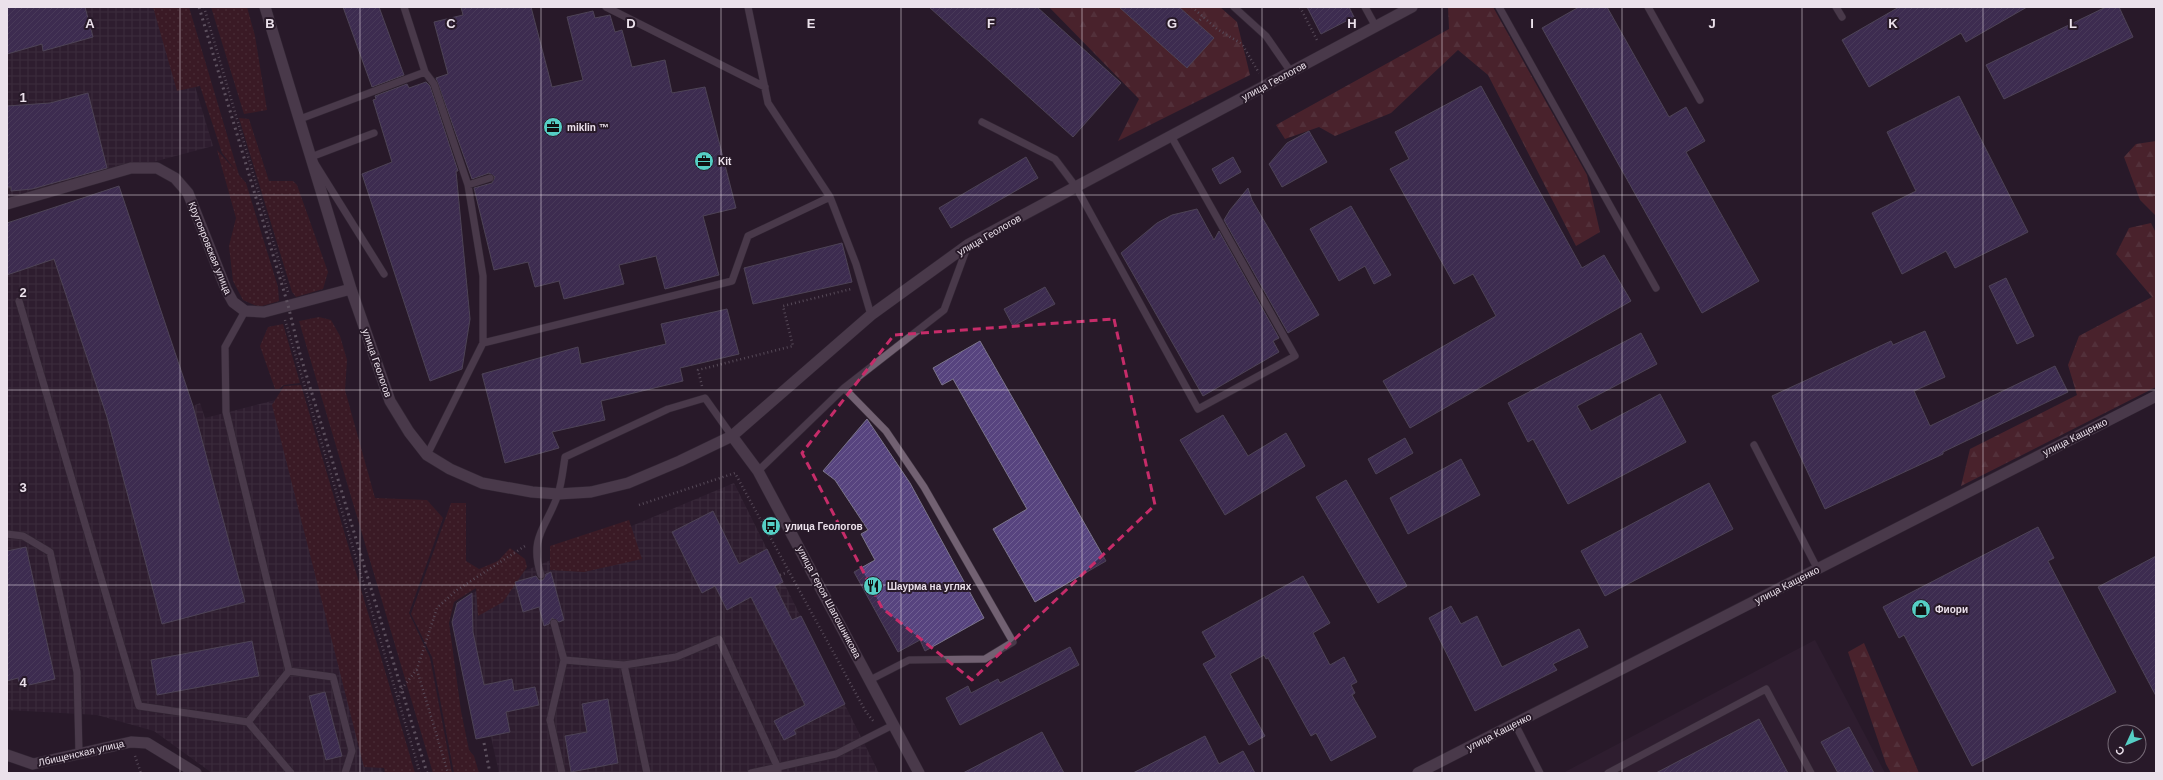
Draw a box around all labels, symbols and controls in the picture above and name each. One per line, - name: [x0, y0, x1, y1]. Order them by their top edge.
- text: A: [85, 16, 95, 31]
- text: B: [265, 16, 275, 31]
- text: C: [446, 16, 456, 31]
- text: D: [626, 16, 636, 31]
- text: E: [807, 16, 816, 31]
- text: F: [987, 16, 995, 31]
- text: G: [1167, 16, 1177, 31]
- text: H: [1347, 16, 1357, 31]
- text: I: [1530, 16, 1534, 31]
- text: J: [1708, 16, 1716, 31]
- text: K: [1888, 16, 1898, 31]
- text: L: [2069, 16, 2077, 31]
- street label: улица Геологов: [1240, 59, 1308, 103]
- text: 1: [19, 90, 27, 105]
- office icon: miklin ™: [542, 116, 564, 138]
- place label: miklin ™: [567, 122, 609, 133]
- office icon: Kit: [693, 150, 715, 172]
- place label: Kit: [718, 156, 732, 167]
- street label: Крутояровская улица: [186, 200, 234, 296]
- street label: улица Геологов: [955, 212, 1023, 258]
- text: 2: [19, 285, 27, 300]
- street label: улица Геологов: [360, 327, 394, 399]
- street label: улица Кащенко: [2041, 416, 2109, 458]
- text: 3: [19, 480, 27, 495]
- bus stop icon: улица Геологов: [760, 515, 782, 537]
- place label: улица Геологов: [785, 521, 863, 532]
- street label: улица Героя Шапошникова: [795, 544, 864, 660]
- street label: улица Кащенко: [1753, 564, 1821, 606]
- restaurant icon: Шаурма на углях: [862, 575, 884, 597]
- place label: Шаурма на углях: [887, 581, 972, 592]
- shop icon: Фиори: [1910, 598, 1932, 620]
- place label: Фиори: [1935, 604, 1968, 615]
- text: 4: [19, 675, 27, 690]
- street label: улица Кащенко: [1465, 711, 1533, 753]
- north arrow: [2107, 724, 2147, 764]
- street label: Лбищенская улица: [37, 738, 126, 768]
- text: С: [2113, 744, 2127, 758]

